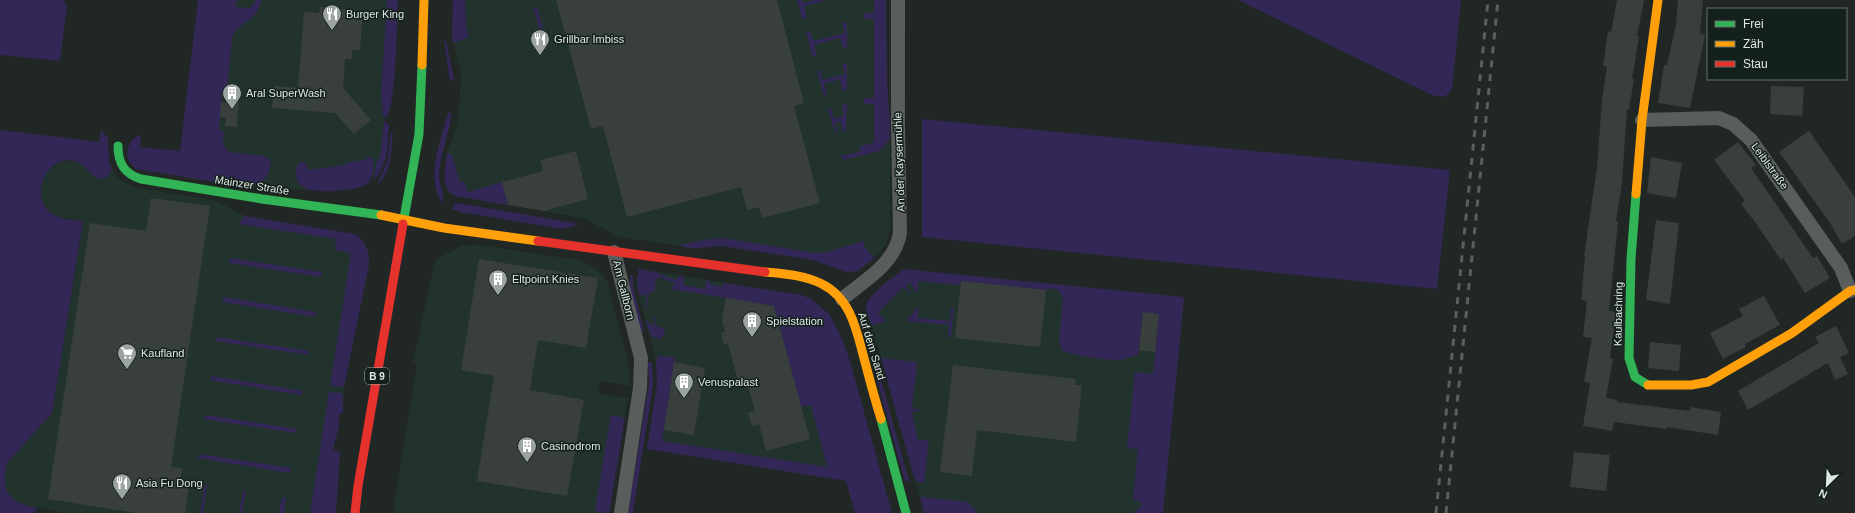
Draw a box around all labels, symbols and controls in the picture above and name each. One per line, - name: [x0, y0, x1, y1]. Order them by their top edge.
- restaurant icon: Burger King: [321, 3, 343, 31]
- place label: Burger King: [346, 8, 404, 20]
- legend: [1707, 8, 1847, 80]
- text: Frei: [1743, 17, 1764, 31]
- restaurant icon: Grillbar Imbiss: [529, 28, 551, 56]
- place label: Grillbar Imbiss: [554, 33, 625, 45]
- text: Zäh: [1743, 37, 1764, 51]
- text: Stau: [1743, 57, 1768, 71]
- building icon: Aral SuperWash: [221, 82, 243, 110]
- place label: Aral SuperWash: [246, 87, 326, 99]
- street label: An der Kaysermühle: [891, 112, 907, 212]
- street label: Leiblstraße: [1749, 140, 1791, 192]
- street label: Mainzer Straße: [214, 173, 290, 197]
- street label: Am Gallborn: [611, 259, 637, 321]
- building icon: Eltpoint Knies: [487, 268, 509, 296]
- place label: Eltpoint Knies: [512, 273, 580, 285]
- street label: Kaulbachring: [1611, 282, 1625, 346]
- building icon: Spielstation: [741, 310, 763, 338]
- street label: Auf dem Sand: [856, 311, 888, 381]
- place label: Spielstation: [766, 315, 823, 327]
- supermarket icon: Kaufland: [116, 342, 138, 370]
- place label: Kaufland: [141, 347, 184, 359]
- road number: B 9: [365, 368, 389, 384]
- building icon: Venuspalast: [673, 371, 695, 399]
- place label: Venuspalast: [698, 376, 758, 388]
- building icon: Casinodrom: [516, 435, 538, 463]
- place label: Casinodrom: [541, 440, 600, 452]
- north arrow: [1807, 465, 1847, 505]
- restaurant icon: Asia Fu Dong: [111, 472, 133, 500]
- place label: Asia Fu Dong: [136, 477, 203, 489]
- text: N: [1817, 487, 1829, 501]

